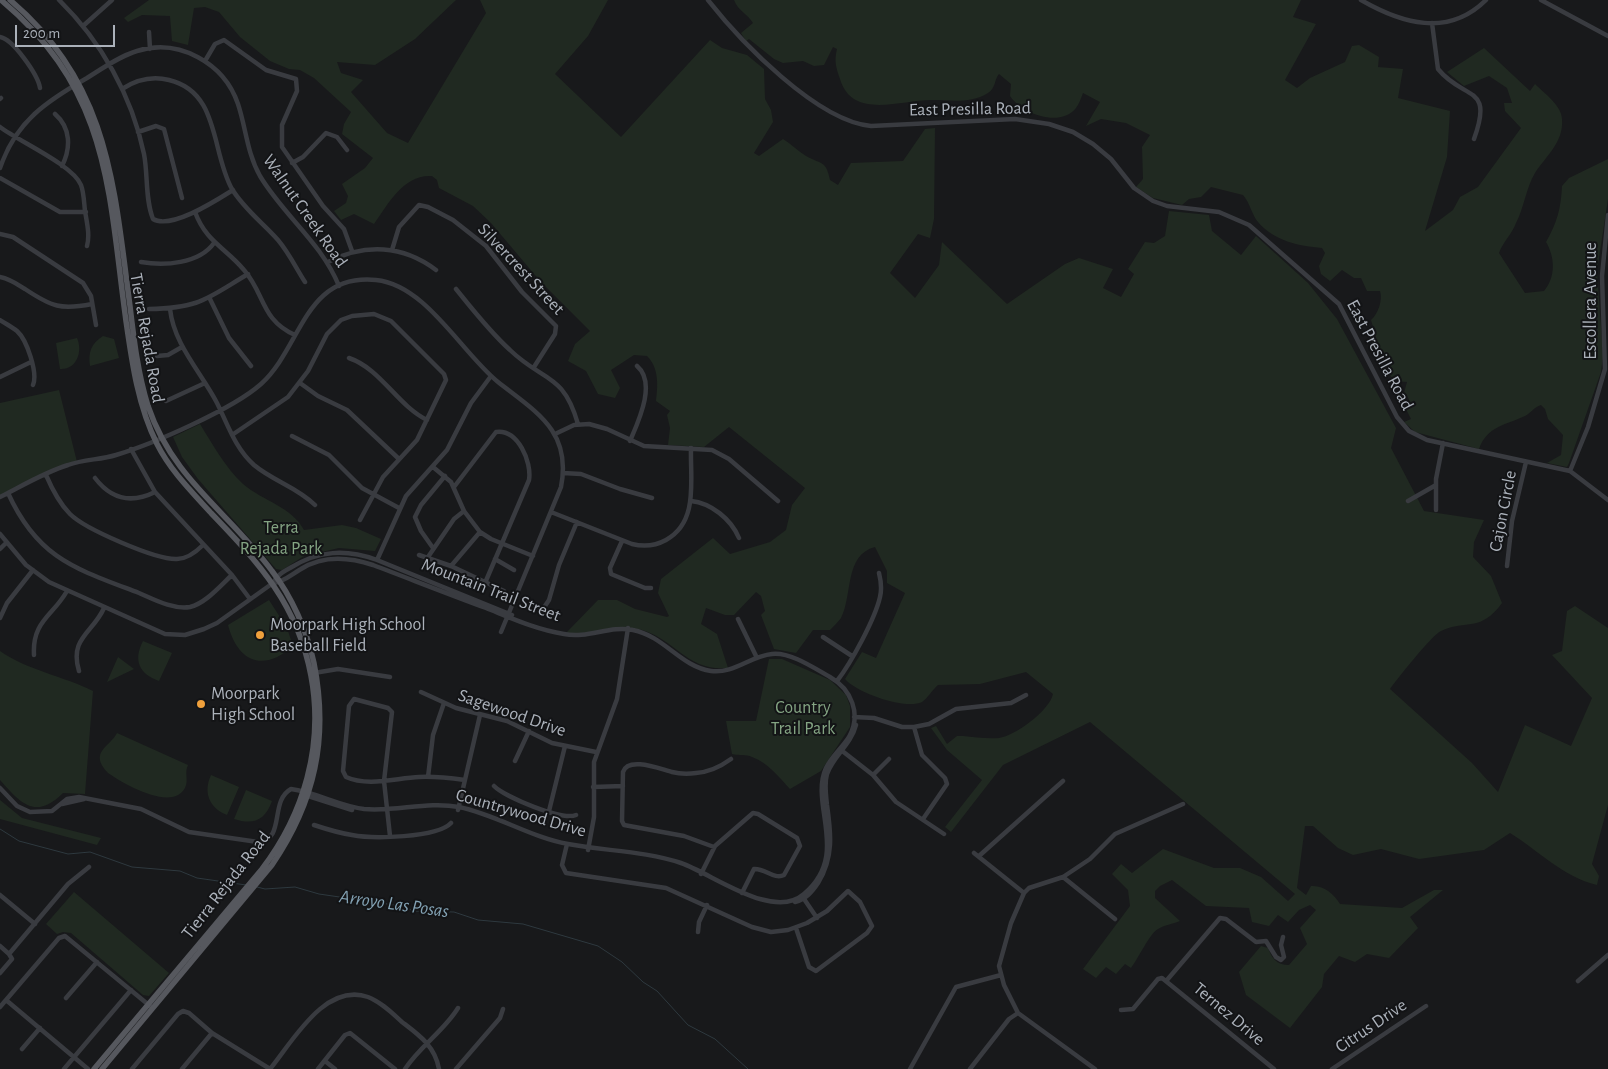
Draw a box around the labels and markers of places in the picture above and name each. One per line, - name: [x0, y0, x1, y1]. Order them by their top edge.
- place label: Moorpark High School Baseball Field: [270, 614, 426, 656]
- marker: Moorpark High School Baseball Field: [254, 629, 266, 641]
- place label: Moorpark High School: [211, 683, 295, 726]
- marker: Moorpark High School: [195, 698, 207, 710]

